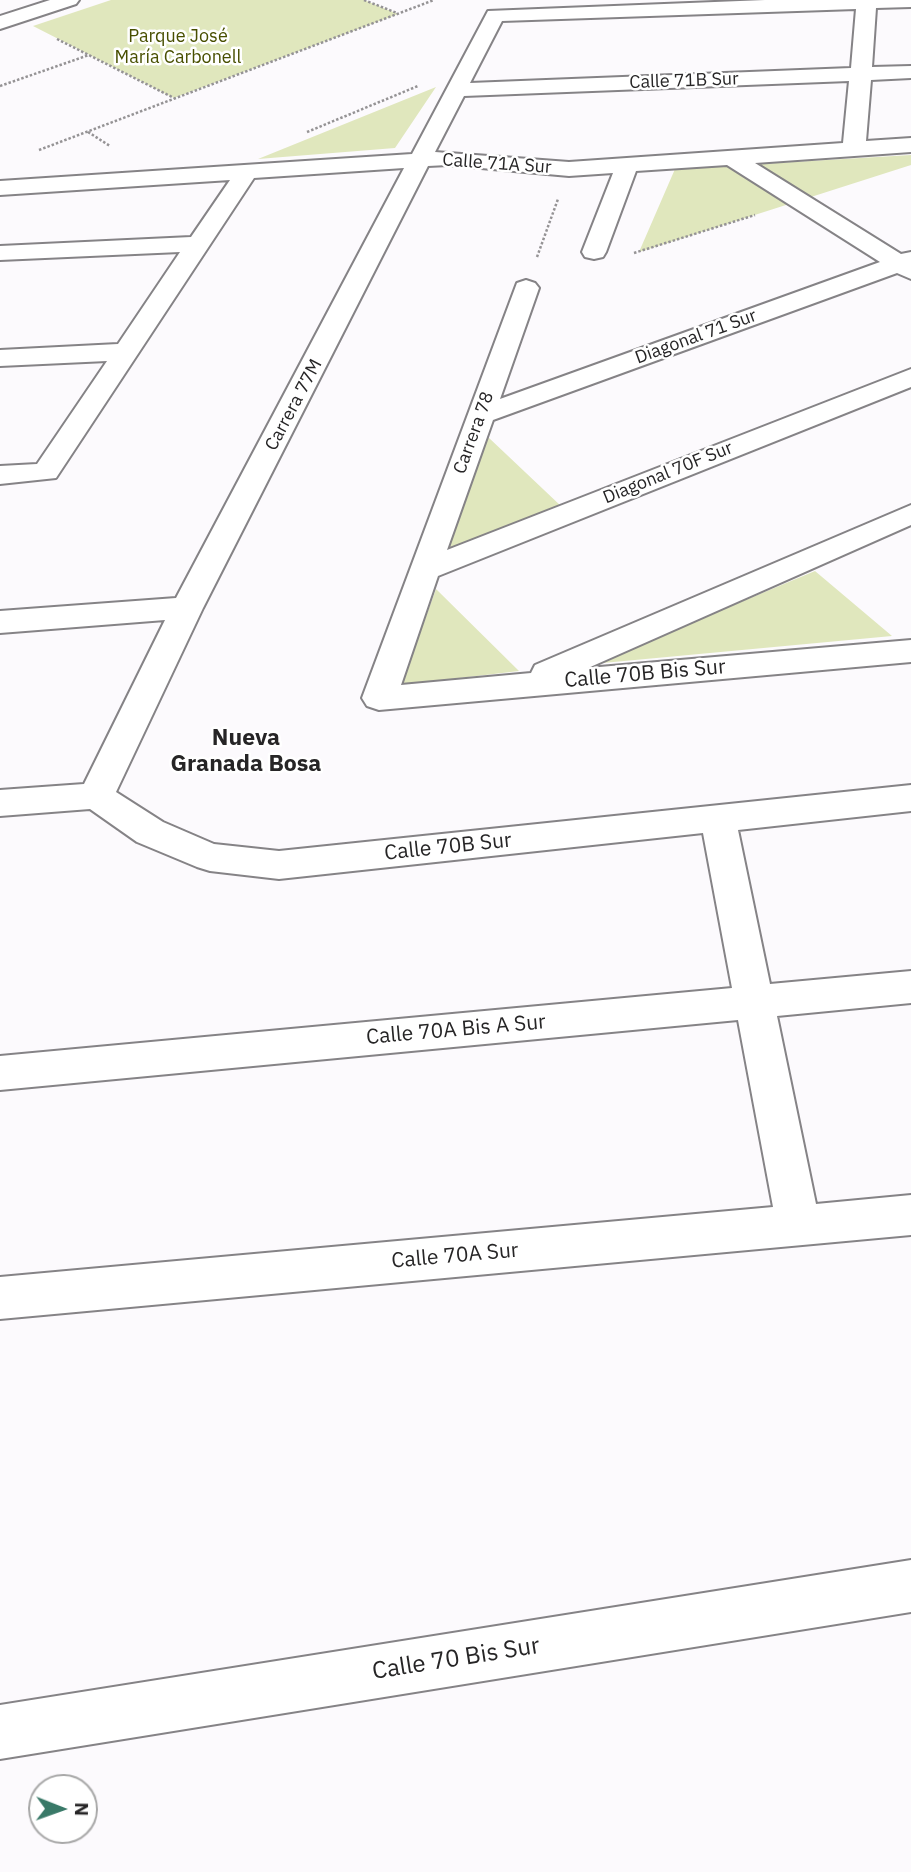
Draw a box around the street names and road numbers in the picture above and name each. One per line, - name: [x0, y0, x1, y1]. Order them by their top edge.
- street label: Calle 71B Sur: [629, 68, 739, 94]
- street label: Calle 71A Sur: [442, 149, 552, 179]
- street label: Diagonal 71 Sur: [632, 305, 760, 369]
- street label: Carrera 77M: [261, 356, 327, 454]
- street label: Carrera 78: [449, 389, 499, 477]
- street label: Diagonal 70F Sur: [600, 437, 736, 509]
- street label: Calle 70B Bis Sur: [563, 654, 727, 694]
- street label: Calle 70B Sur: [383, 828, 513, 866]
- street label: Calle 70A Bis A Sur: [365, 1010, 547, 1050]
- street label: Calle 70A Sur: [390, 1238, 520, 1274]
- street label: Calle 70 Bis Sur: [370, 1632, 542, 1686]

